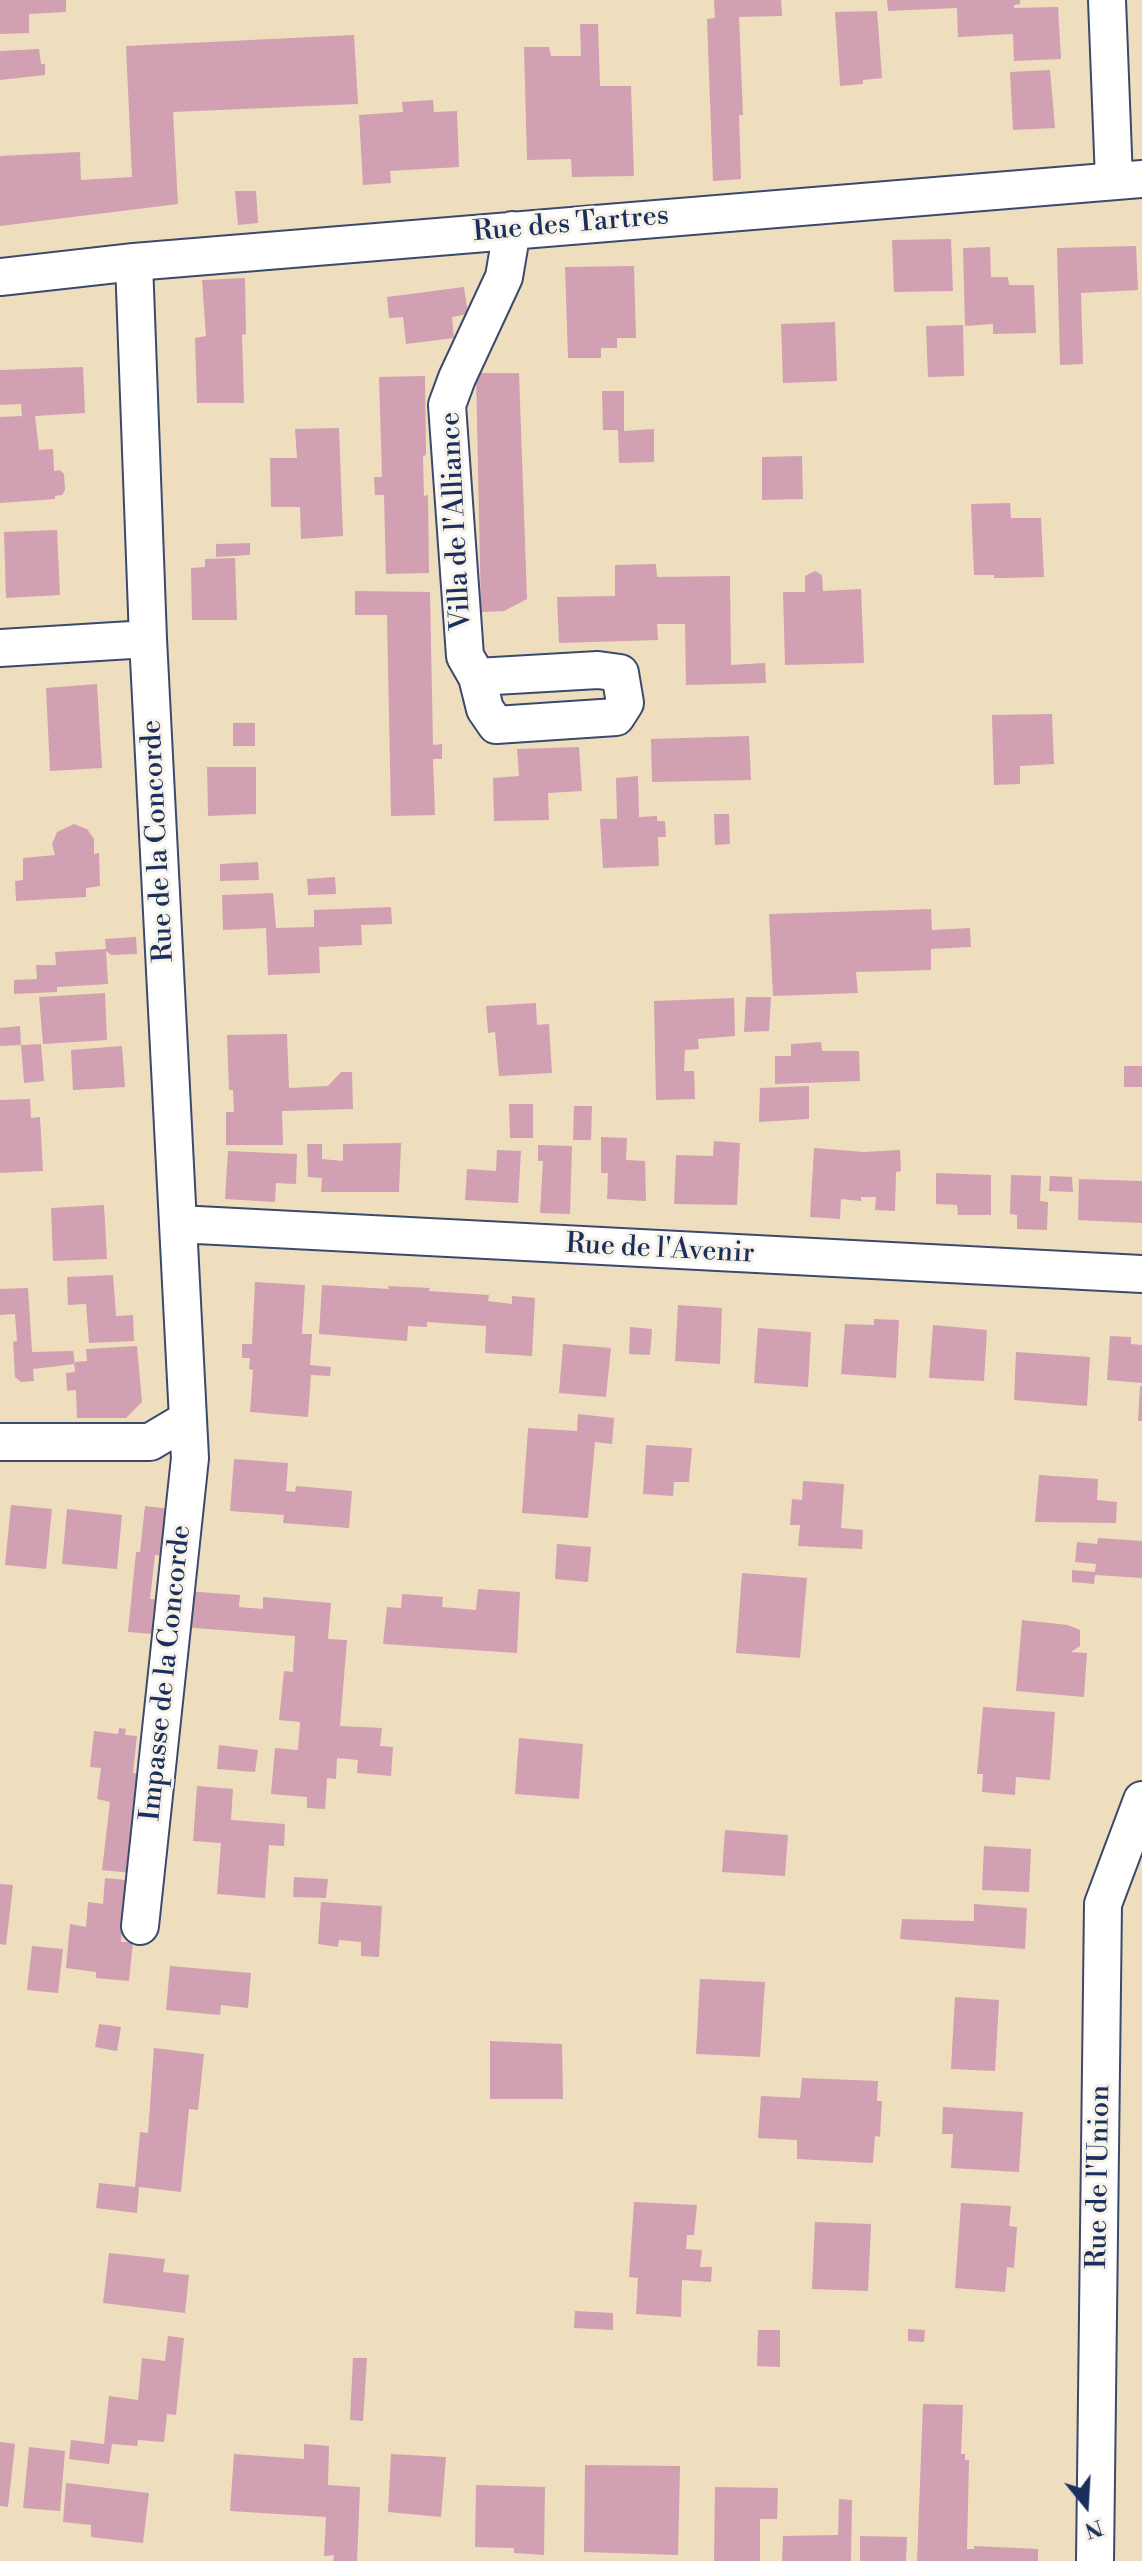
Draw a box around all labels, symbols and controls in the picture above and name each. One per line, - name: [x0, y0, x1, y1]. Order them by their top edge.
- street label: Rue des Tartres: [472, 200, 670, 250]
- street label: Villa de l'Alliance: [434, 411, 480, 631]
- street label: Rue de la Concorde: [136, 719, 182, 963]
- street label: Rue de l'Avenir: [565, 1228, 755, 1272]
- street label: Impasse de la Concorde: [135, 1523, 199, 1823]
- street label: Rue de l'Union: [1082, 2085, 1118, 2269]
- north arrow: [1046, 2465, 1126, 2545]
- text: N: [1081, 2513, 1106, 2544]

